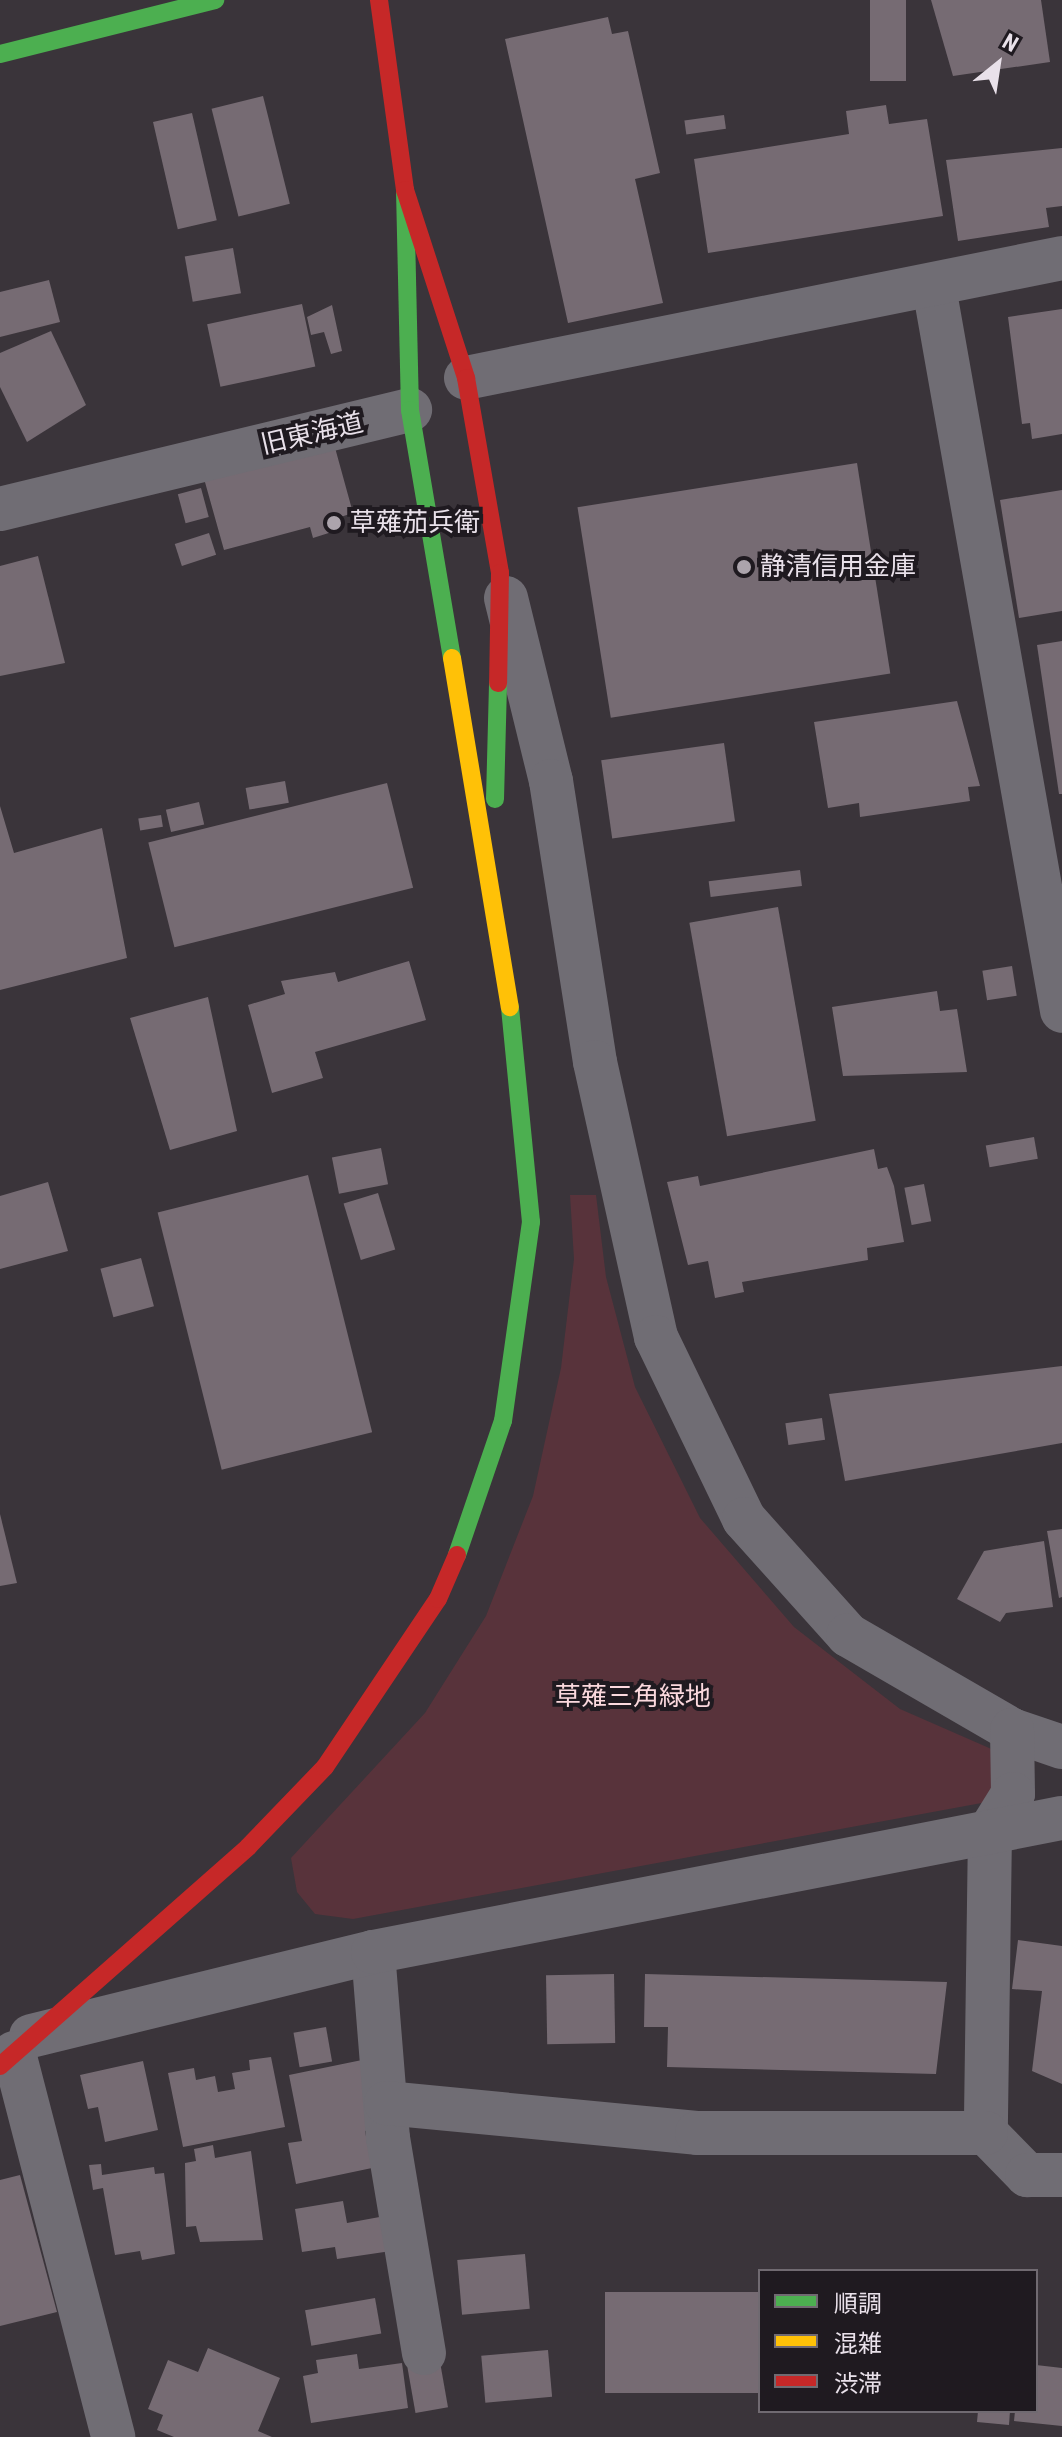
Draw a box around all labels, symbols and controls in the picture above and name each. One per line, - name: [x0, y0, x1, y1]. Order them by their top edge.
- north arrow: [958, 24, 1038, 104]
- text: N: [998, 29, 1022, 57]
- street label: 旧東海道: [258, 407, 366, 461]
- place label: 草薙茄兵衛: [350, 507, 480, 539]
- marker: 草薙茄兵衛: [325, 514, 343, 532]
- place label: 静清信用金庫: [760, 551, 916, 583]
- marker: 静清信用金庫: [735, 558, 753, 576]
- park label: 草薙三角緑地: [555, 1681, 711, 1713]
- legend: [758, 2269, 1038, 2413]
- text: 順調: [834, 2290, 882, 2318]
- text: 混雑: [834, 2330, 882, 2358]
- text: 渋滞: [834, 2370, 882, 2398]

